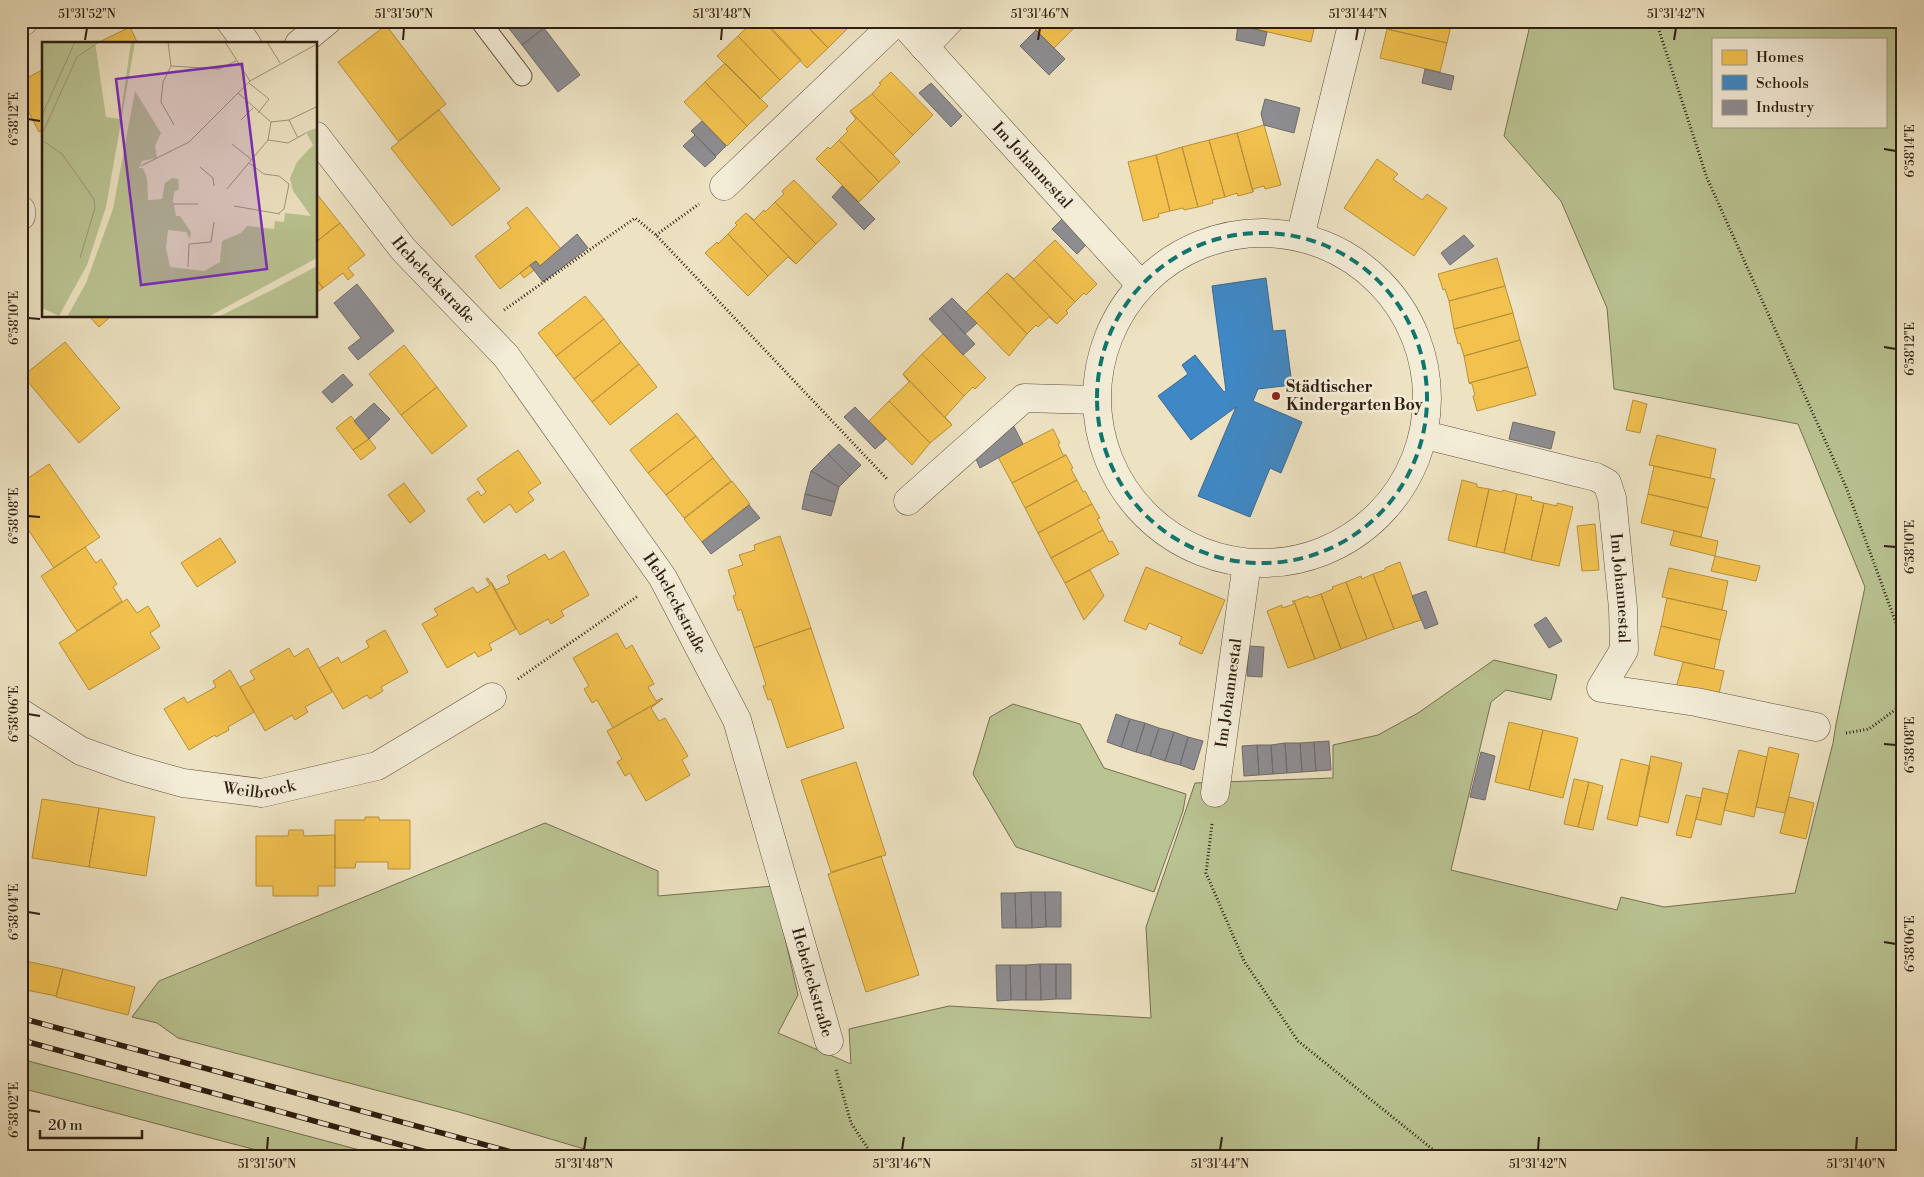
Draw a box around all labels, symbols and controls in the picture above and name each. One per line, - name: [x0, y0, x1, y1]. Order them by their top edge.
- text: 51°31'52"N: [58, 7, 116, 22]
- text: 51°31'50"N: [375, 7, 433, 22]
- text: 51°31'48"N: [693, 7, 751, 22]
- text: 51°31'46"N: [1011, 7, 1069, 22]
- text: 51°31'44"N: [1329, 7, 1387, 22]
- text: 51°31'42"N: [1647, 7, 1705, 22]
- legend: [1712, 38, 1886, 128]
- inset map: [42, 42, 318, 318]
- text: Homes: [1756, 48, 1804, 67]
- text: Schools: [1756, 74, 1809, 93]
- text: 6°58'12"E: [7, 92, 22, 146]
- text: Industry: [1756, 98, 1815, 117]
- street label: Im Johannestal: [988, 118, 1077, 213]
- text: 6°58'14"E: [1903, 124, 1918, 178]
- street label: Hebeleckstraße: [387, 233, 479, 328]
- text: 6°58'10"E: [7, 291, 22, 345]
- text: 6°58'12"E: [1903, 322, 1918, 376]
- place label: Städtischer Kindergarten Boy: [1286, 377, 1424, 415]
- marker: Städtischer Kindergarten Boy: [1270, 390, 1282, 402]
- text: 6°58'08"E: [7, 488, 22, 544]
- text: 6°58'10"E: [1903, 520, 1918, 574]
- street label: Im Johannestal: [1606, 532, 1634, 644]
- street label: Hebeleckstraße: [638, 549, 711, 657]
- street label: Im Johannestal: [1211, 637, 1246, 749]
- text: 6°58'06"E: [7, 686, 22, 742]
- text: 6°58'08"E: [1903, 717, 1918, 773]
- street label: Weilbrock: [221, 775, 299, 803]
- text: 6°58'04"E: [7, 884, 22, 940]
- text: 6°58'06"E: [1903, 916, 1918, 972]
- street label: Hebeleckstraße: [787, 925, 837, 1039]
- text: 6°58'02"E: [7, 1082, 22, 1138]
- scale bar: [40, 1107, 142, 1139]
- text: 20 m: [48, 1116, 83, 1135]
- text: 51°31'50"N: [238, 1157, 296, 1172]
- text: 51°31'48"N: [555, 1157, 613, 1172]
- text: 51°31'46"N: [873, 1157, 931, 1172]
- text: 51°31'44"N: [1191, 1157, 1249, 1172]
- text: 51°31'42"N: [1509, 1157, 1567, 1172]
- text: 51°31'40"N: [1826, 1157, 1886, 1172]

